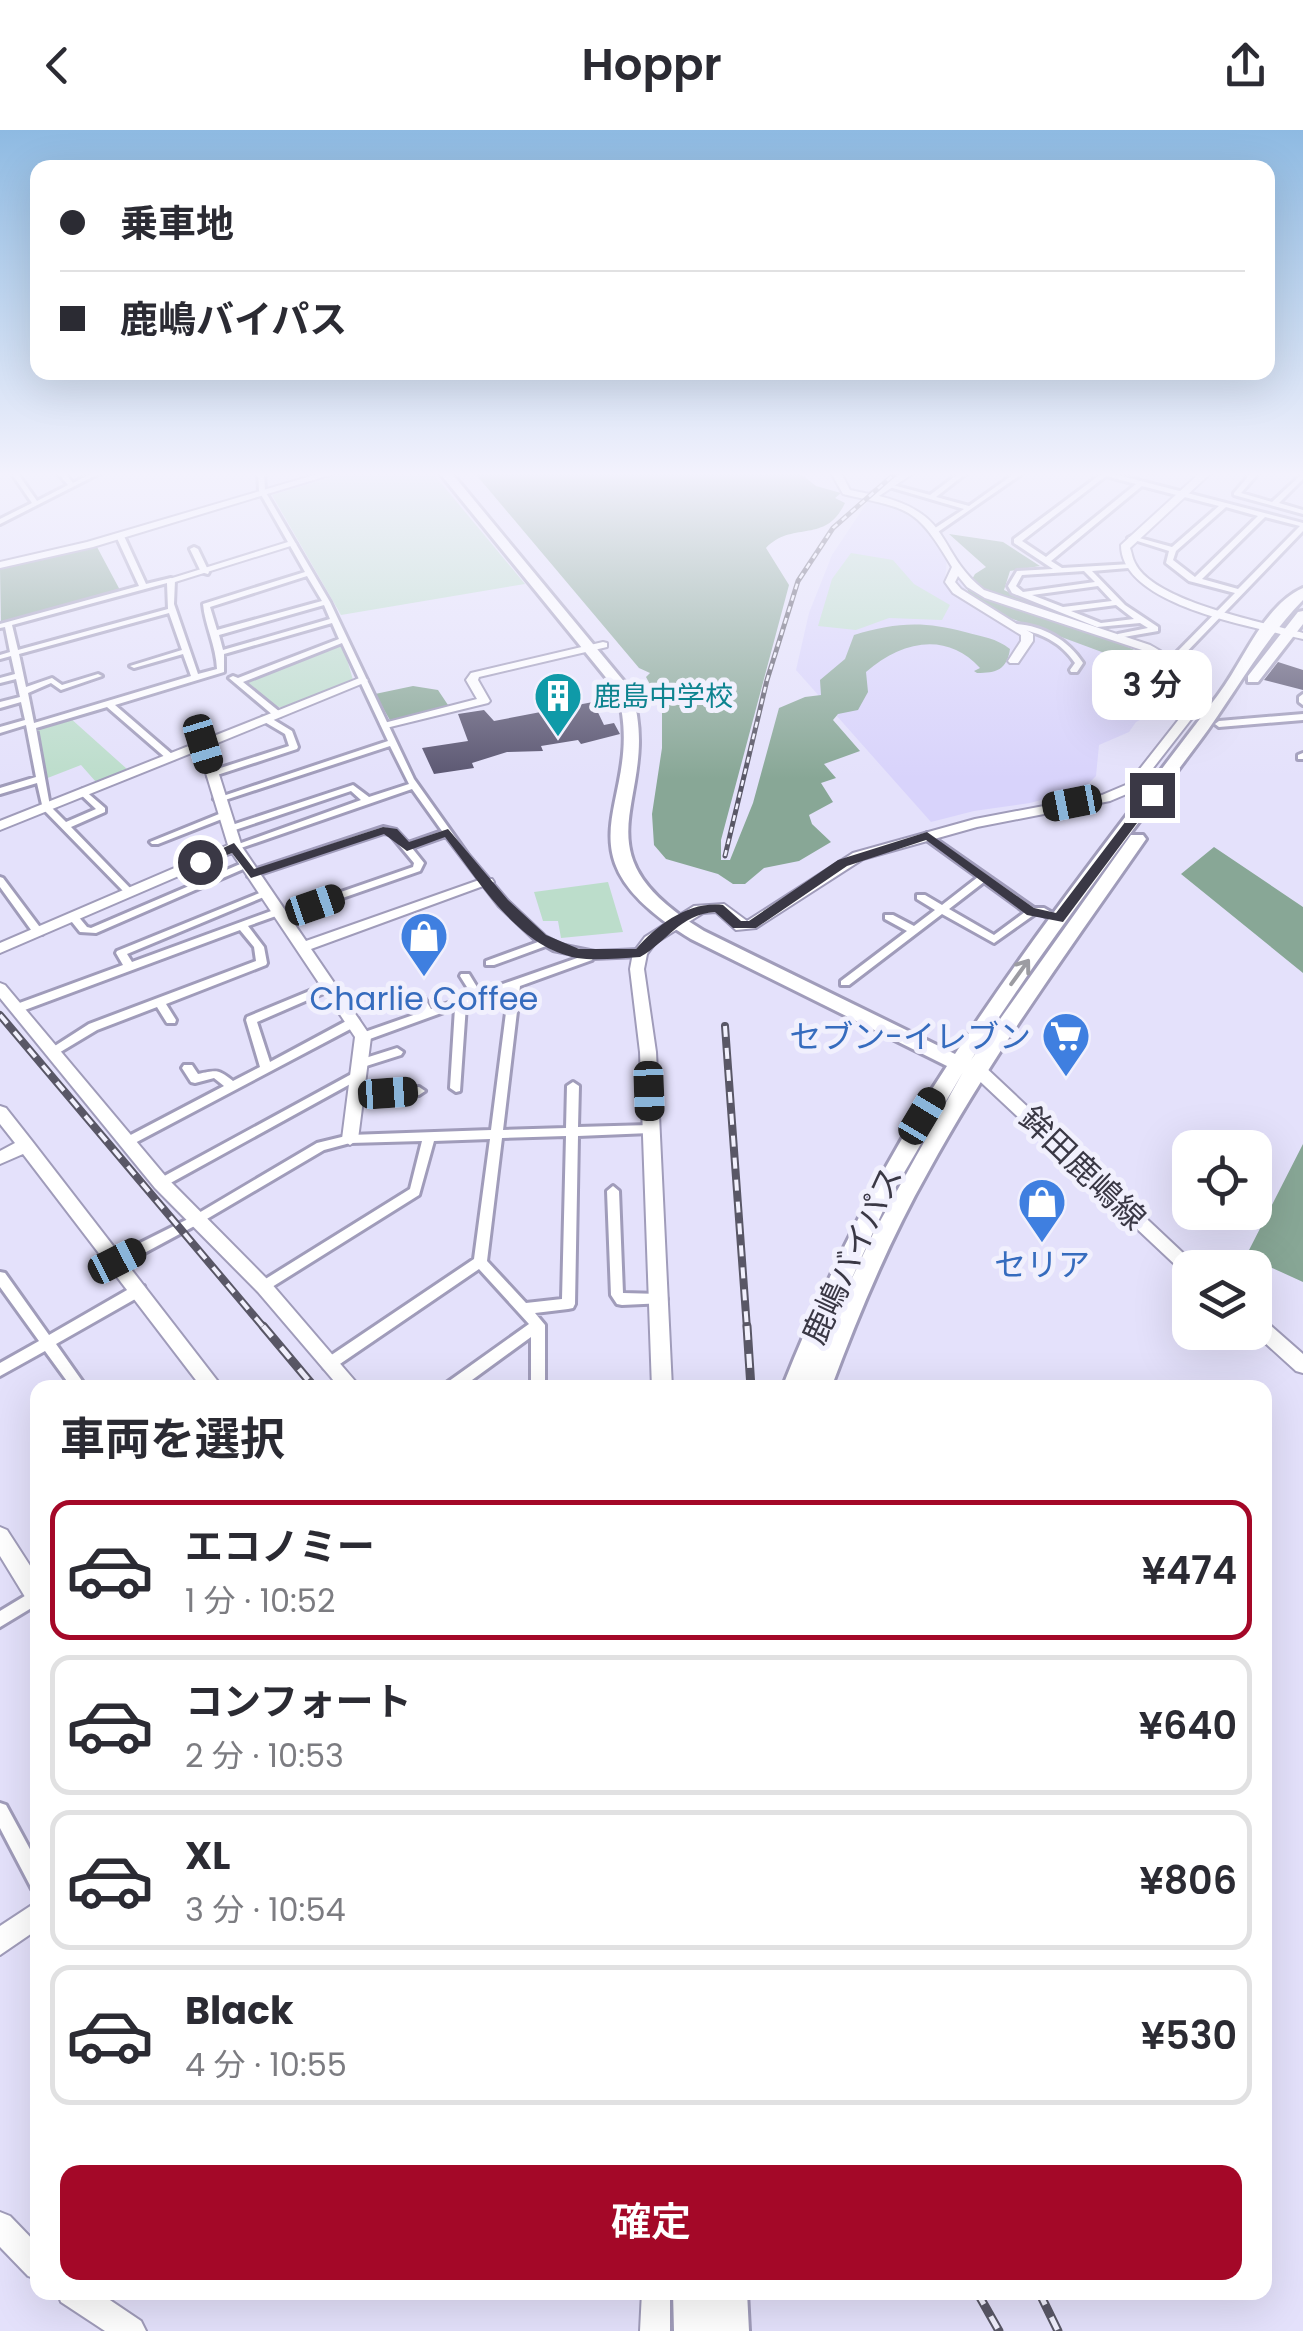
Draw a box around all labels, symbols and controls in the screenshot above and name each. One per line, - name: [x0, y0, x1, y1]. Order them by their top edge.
- text: Hoppr: [581, 33, 722, 96]
- icon: back: [30, 38, 85, 93]
- icon: share: [1218, 38, 1273, 93]
- text: 乗車地: [120, 197, 234, 250]
- text: 鹿嶋バイパス: [120, 293, 347, 346]
- callout: 3 分: [1092, 650, 1212, 720]
- text: 3 分: [1123, 662, 1181, 707]
- building icon: 鹿島中学校: [532, 670, 584, 738]
- place label: 鹿島中学校: [593, 677, 733, 716]
- car: [180, 711, 226, 777]
- route end: [1130, 773, 1175, 818]
- car: [1040, 783, 1104, 823]
- route start: [178, 840, 223, 885]
- car: [282, 881, 348, 929]
- shop icon: Charlie Coffee: [398, 910, 450, 978]
- one-way arrow: [1009, 959, 1030, 987]
- place label: Charlie Coffee: [310, 976, 538, 1021]
- supermarket icon: セブン-イレブン: [1040, 1010, 1092, 1078]
- place label: セブン-イレブン: [789, 1014, 1031, 1059]
- car: [633, 1060, 665, 1122]
- car: [357, 1076, 419, 1110]
- car: [894, 1083, 950, 1149]
- street label: 鉾田鹿嶋線: [1010, 1096, 1156, 1240]
- map controls: [1172, 1130, 1272, 1350]
- button: locate: [1172, 1130, 1272, 1230]
- street label: 鹿嶋バイパス: [791, 1159, 913, 1351]
- shop icon: セリア: [1016, 1176, 1068, 1244]
- car: [83, 1234, 151, 1288]
- place label: セリア: [994, 1242, 1090, 1287]
- button: layers: [1172, 1250, 1272, 1350]
- text: 車両を選択: [60, 1408, 285, 1471]
- text: エコノミー: [185, 1520, 375, 1573]
- icon: car: [65, 1525, 155, 1615]
- text: ¥474: [1142, 1544, 1237, 1597]
- text: 1 分 · 10:52: [185, 1578, 335, 1623]
- text: コンフォート: [185, 1675, 412, 1728]
- icon: car: [65, 1680, 155, 1770]
- text: ¥640: [1139, 1699, 1237, 1752]
- text: 2 分 · 10:53: [185, 1733, 344, 1778]
- text: XL: [185, 1829, 230, 1882]
- icon: car: [65, 1835, 155, 1925]
- text: ¥806: [1140, 1854, 1237, 1907]
- text: 3 分 · 10:54: [185, 1887, 346, 1932]
- text: Black: [185, 1984, 294, 2037]
- icon: car: [65, 1990, 155, 2080]
- text: ¥530: [1141, 2009, 1237, 2062]
- text: 4 分 · 10:55: [185, 2042, 347, 2087]
- button: 確定: [60, 2165, 1242, 2280]

